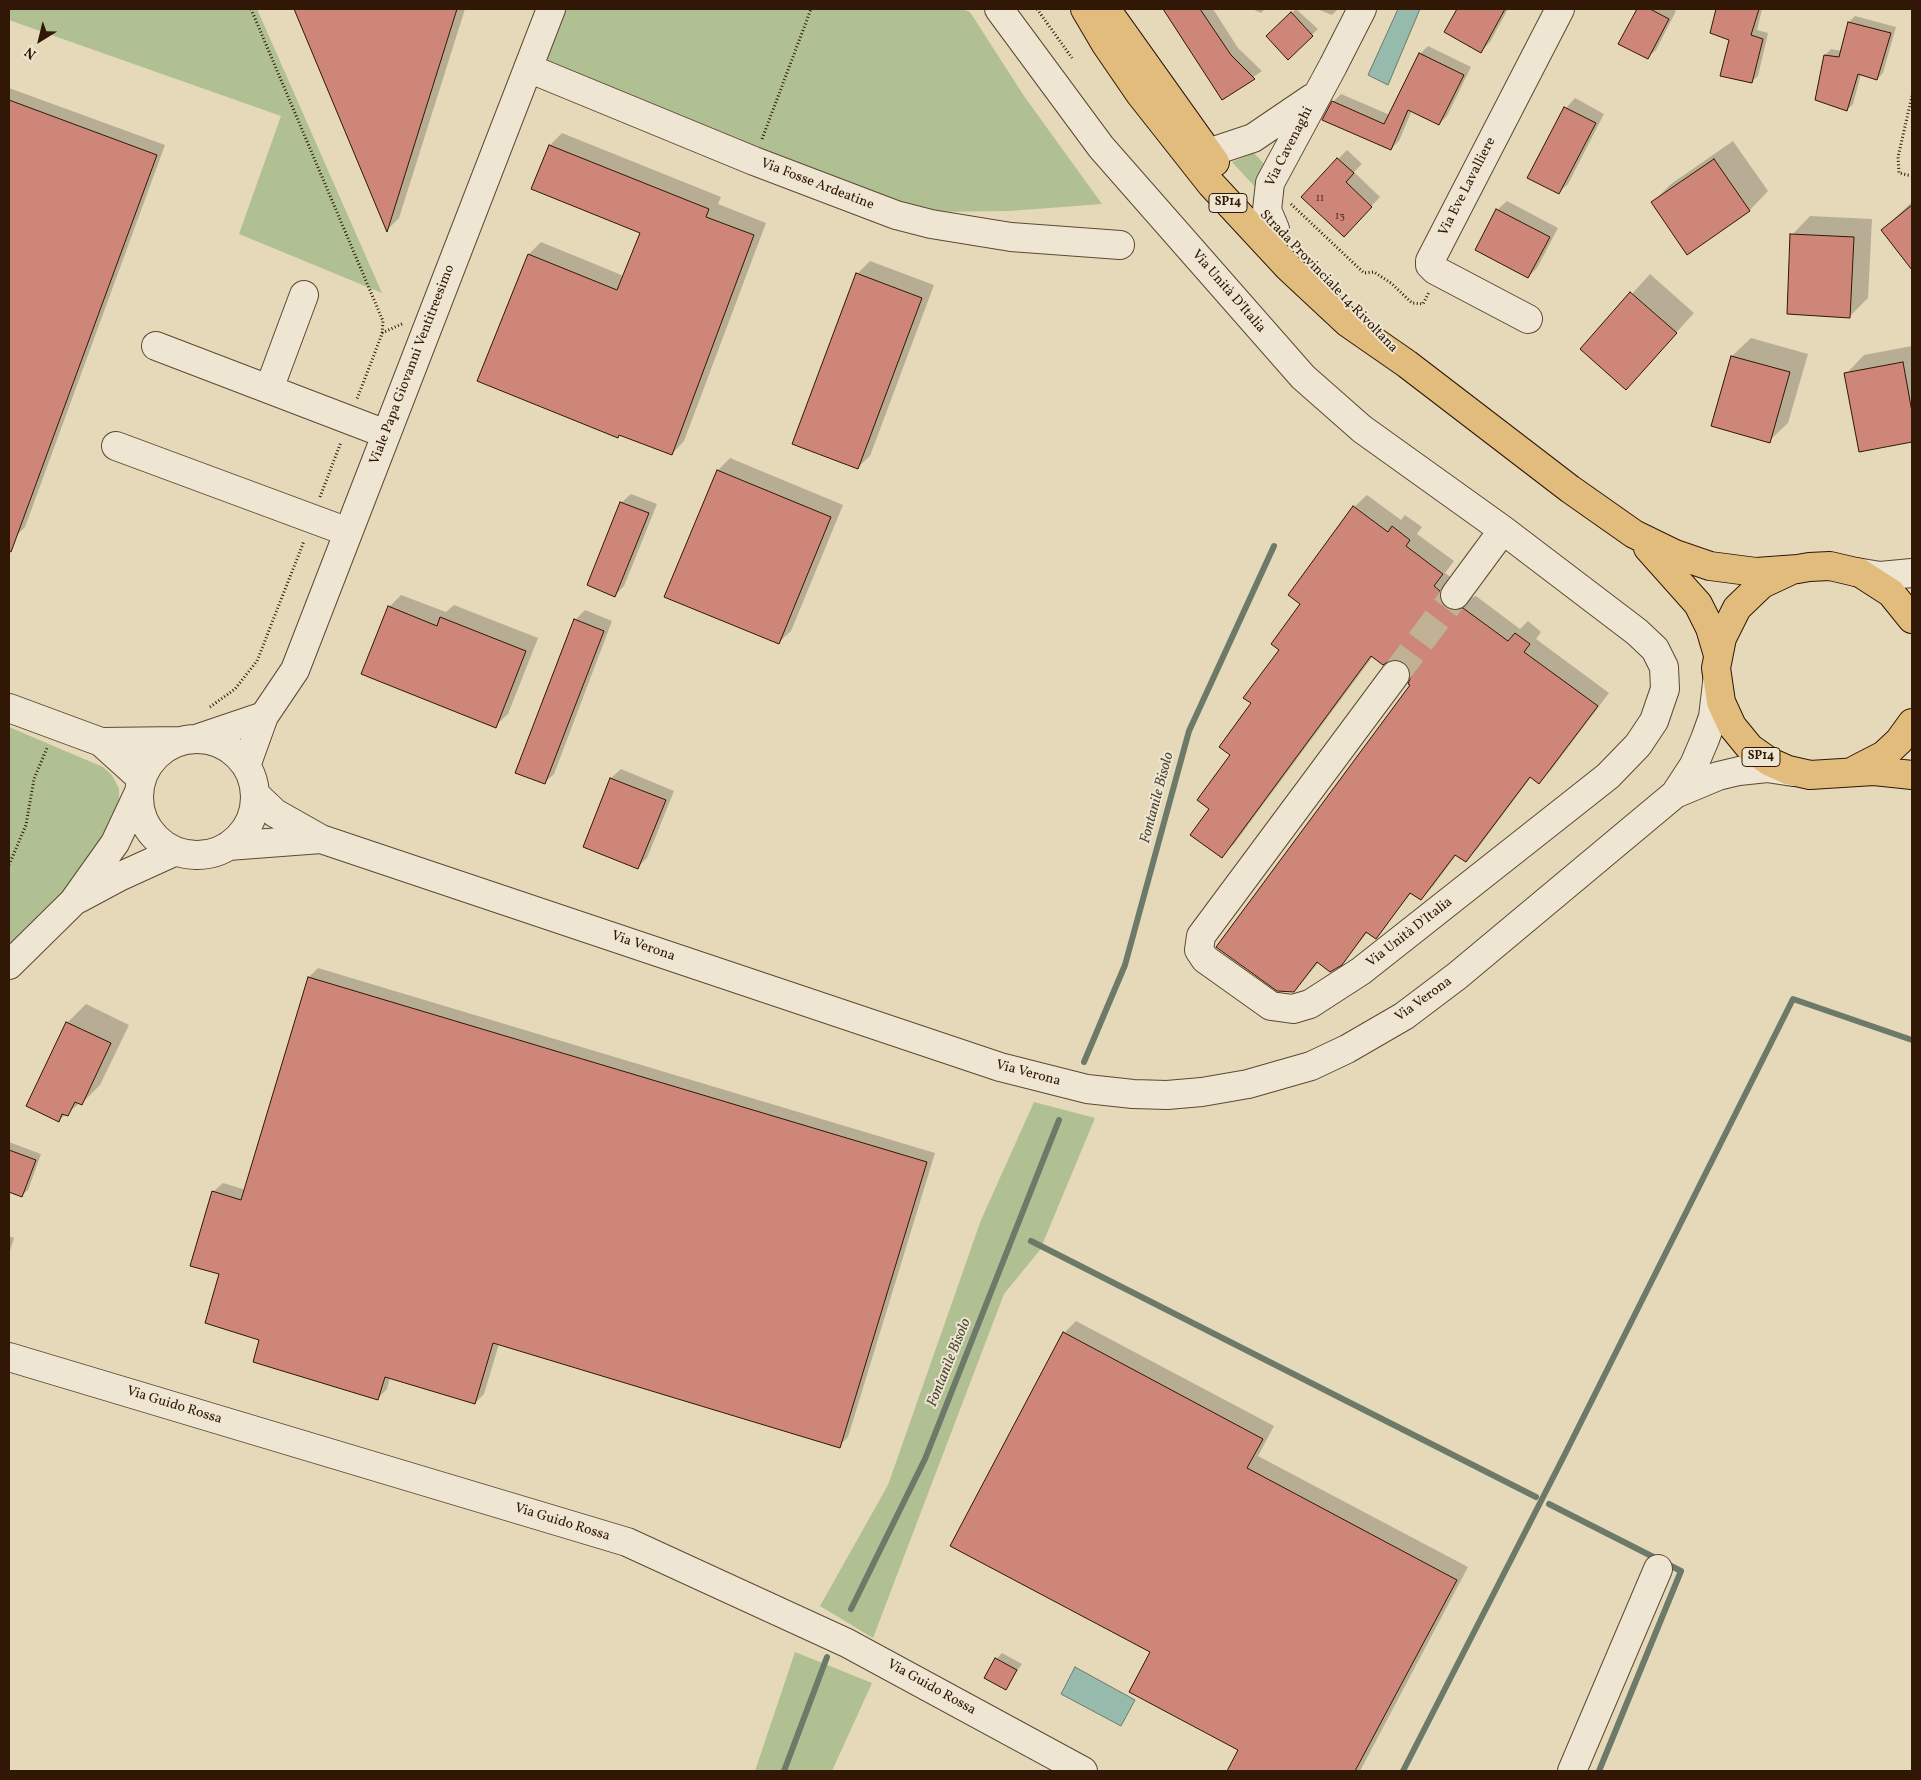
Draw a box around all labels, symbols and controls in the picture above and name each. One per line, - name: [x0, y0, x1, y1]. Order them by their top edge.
- north arrow: [15, 15, 65, 65]
- text: N: [21, 42, 41, 63]
- street label: Via Cavenaghi: [1263, 104, 1317, 190]
- street label: Via Eve Lavalliere: [1436, 135, 1500, 239]
- street label: Via Fosse Ardeatine: [758, 156, 876, 214]
- house number: 11: [1316, 192, 1324, 206]
- road number: SP14: [1209, 194, 1247, 212]
- street label: Strada Provinciale 14 Rivoltana: [1255, 207, 1401, 357]
- house number: 13: [1335, 210, 1345, 224]
- street label: Via Unità D'Italia: [1187, 247, 1269, 337]
- street label: Viale Papa Giovanni Ventitreesimo: [367, 263, 459, 467]
- road number: SP14: [1742, 748, 1780, 766]
- water label: Fontanile Bisolo: [1137, 750, 1179, 846]
- street label: Via Unità D'Italia: [1364, 894, 1456, 972]
- street label: Via Verona: [609, 928, 677, 966]
- street label: Via Verona: [1392, 974, 1456, 1026]
- street label: Via Verona: [994, 1057, 1062, 1091]
- water label: Fontanile Bisolo: [924, 1316, 976, 1410]
- street label: Via Guido Rossa: [124, 1383, 224, 1429]
- street label: Via Guido Rossa: [512, 1500, 612, 1546]
- street label: Via Guido Rossa: [884, 1657, 978, 1719]

